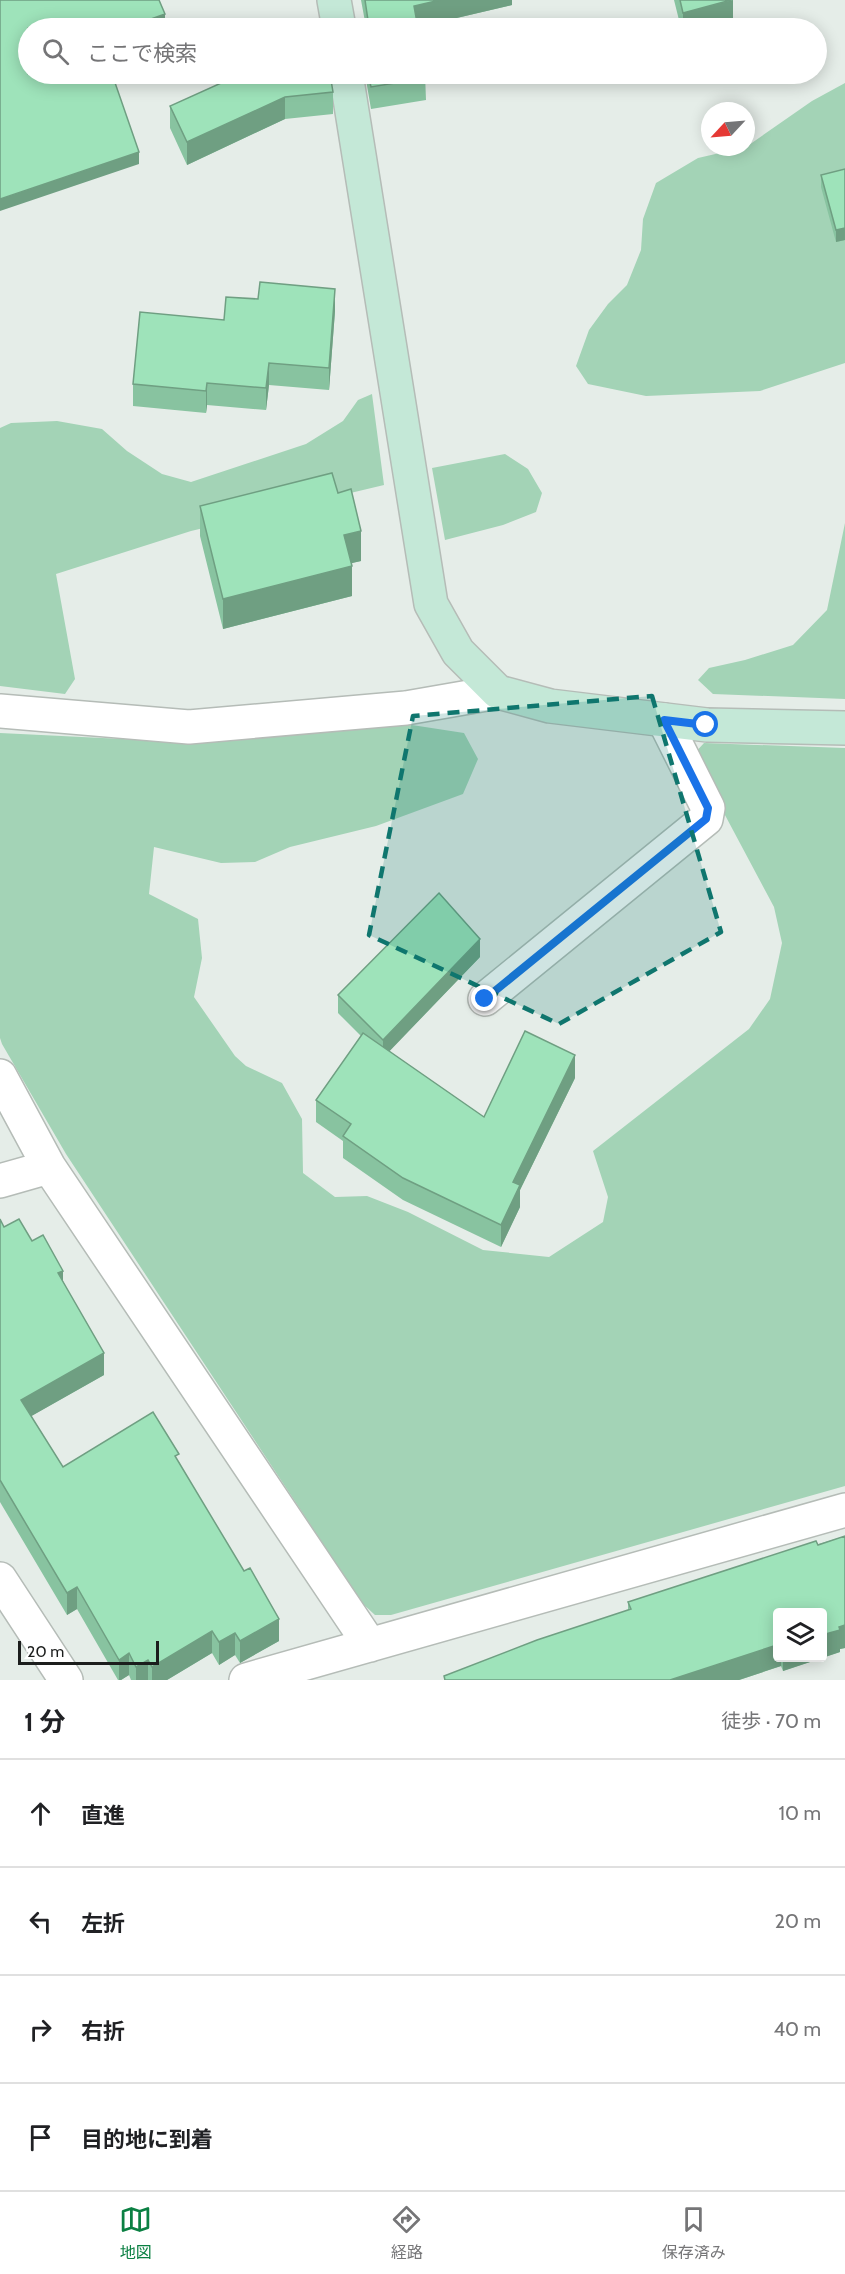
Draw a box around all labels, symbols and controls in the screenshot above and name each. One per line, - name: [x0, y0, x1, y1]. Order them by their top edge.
- search box: [18, 18, 827, 84]
- icon: search: [39, 35, 72, 68]
- text: ここで検索: [87, 40, 197, 67]
- north arrow: [701, 102, 755, 156]
- route start: [692, 711, 718, 737]
- route end: [471, 985, 497, 1011]
- map controls: [773, 1608, 827, 1662]
- button: layers: [773, 1608, 827, 1662]
- scale bar: [18, 1638, 159, 1666]
- text: 20 m: [27, 1642, 64, 1661]
- text: 1 分: [24, 1706, 65, 1738]
- text: 徒歩 · 70 m: [721, 1709, 821, 1733]
- icon: ahead: [24, 1797, 57, 1830]
- text: 10 m: [778, 1801, 821, 1825]
- text: 直進: [81, 1802, 125, 1829]
- icon: left: [24, 1905, 57, 1938]
- text: 20 m: [775, 1909, 821, 1933]
- text: 左折: [81, 1910, 125, 1937]
- icon: right: [24, 2013, 57, 2046]
- text: 40 m: [773, 2017, 821, 2041]
- text: 右折: [81, 2018, 125, 2045]
- icon: arrive: [24, 2121, 57, 2154]
- text: 目的地に到着: [81, 2126, 213, 2153]
- tab: 地図: [119, 2203, 152, 2263]
- tab: 経路: [390, 2203, 423, 2263]
- tab: 保存済み: [662, 2203, 726, 2263]

